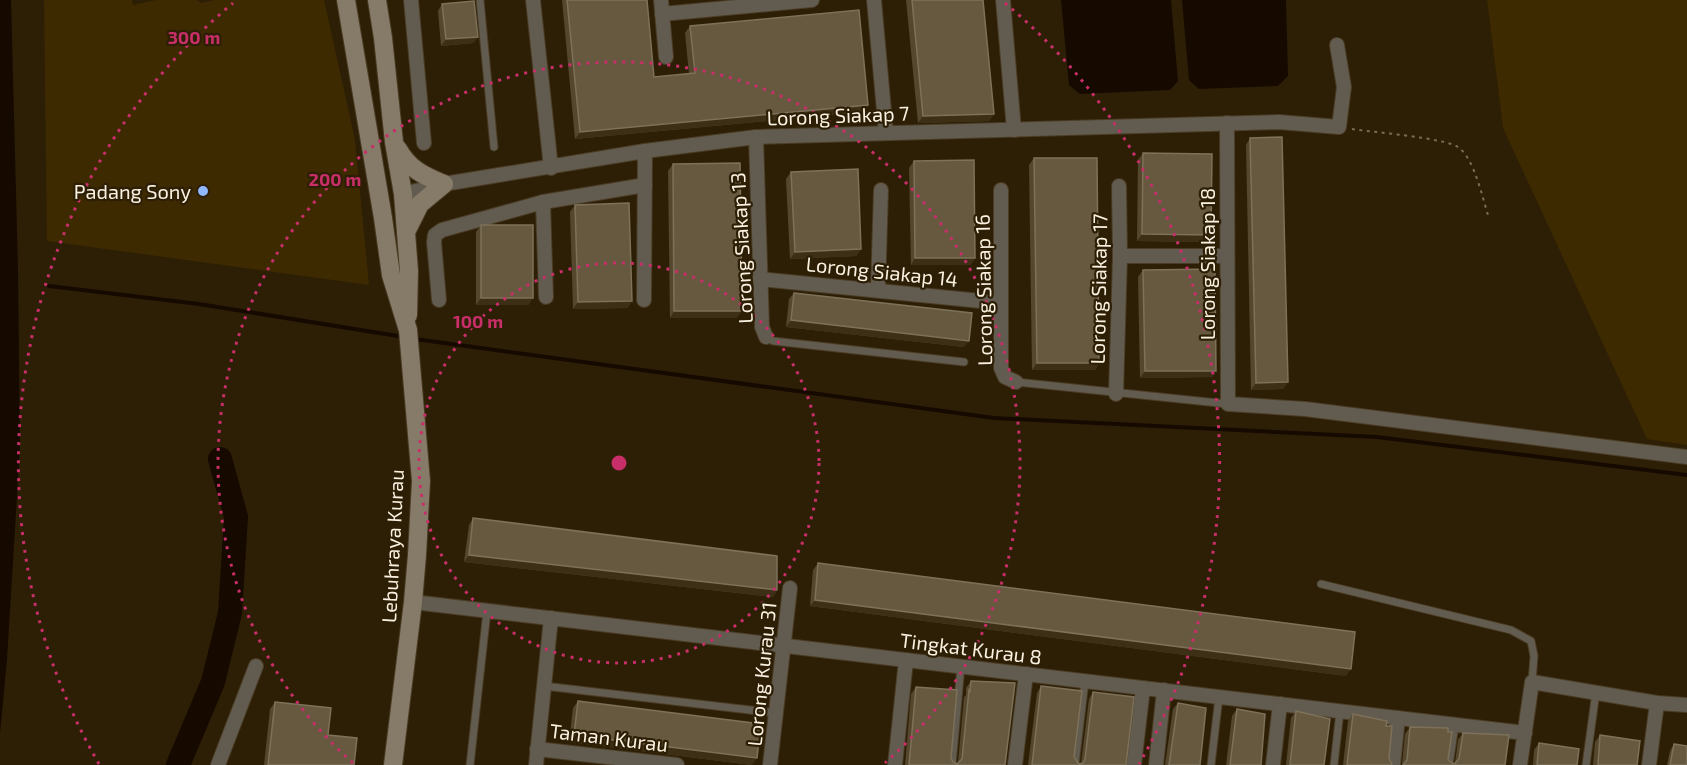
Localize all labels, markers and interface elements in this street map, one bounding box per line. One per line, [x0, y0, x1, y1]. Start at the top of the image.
text: 300 m [168, 26, 220, 48]
street label: Lorong Siakap 7 [766, 101, 910, 129]
text: 200 m [309, 168, 361, 190]
street label: Lorong Siakap 13 [725, 172, 757, 324]
place label: Padang Sony [74, 179, 191, 203]
marker: Padang Sony [196, 184, 210, 198]
street label: Lorong Siakap 18 [1195, 188, 1219, 340]
street label: Lorong Siakap 16 [970, 214, 996, 366]
street label: Lorong Siakap 17 [1085, 214, 1111, 364]
street label: Lorong Siakap 14 [805, 251, 959, 291]
text: 100 m [453, 310, 503, 332]
centre of rings [609, 453, 629, 473]
street label: Lebuhraya Kurau [376, 469, 408, 623]
street label: Lorong Kurau 31 [741, 601, 781, 747]
street label: Tingkat Kurau 8 [899, 627, 1043, 669]
street label: Taman Kurau [549, 718, 669, 756]

